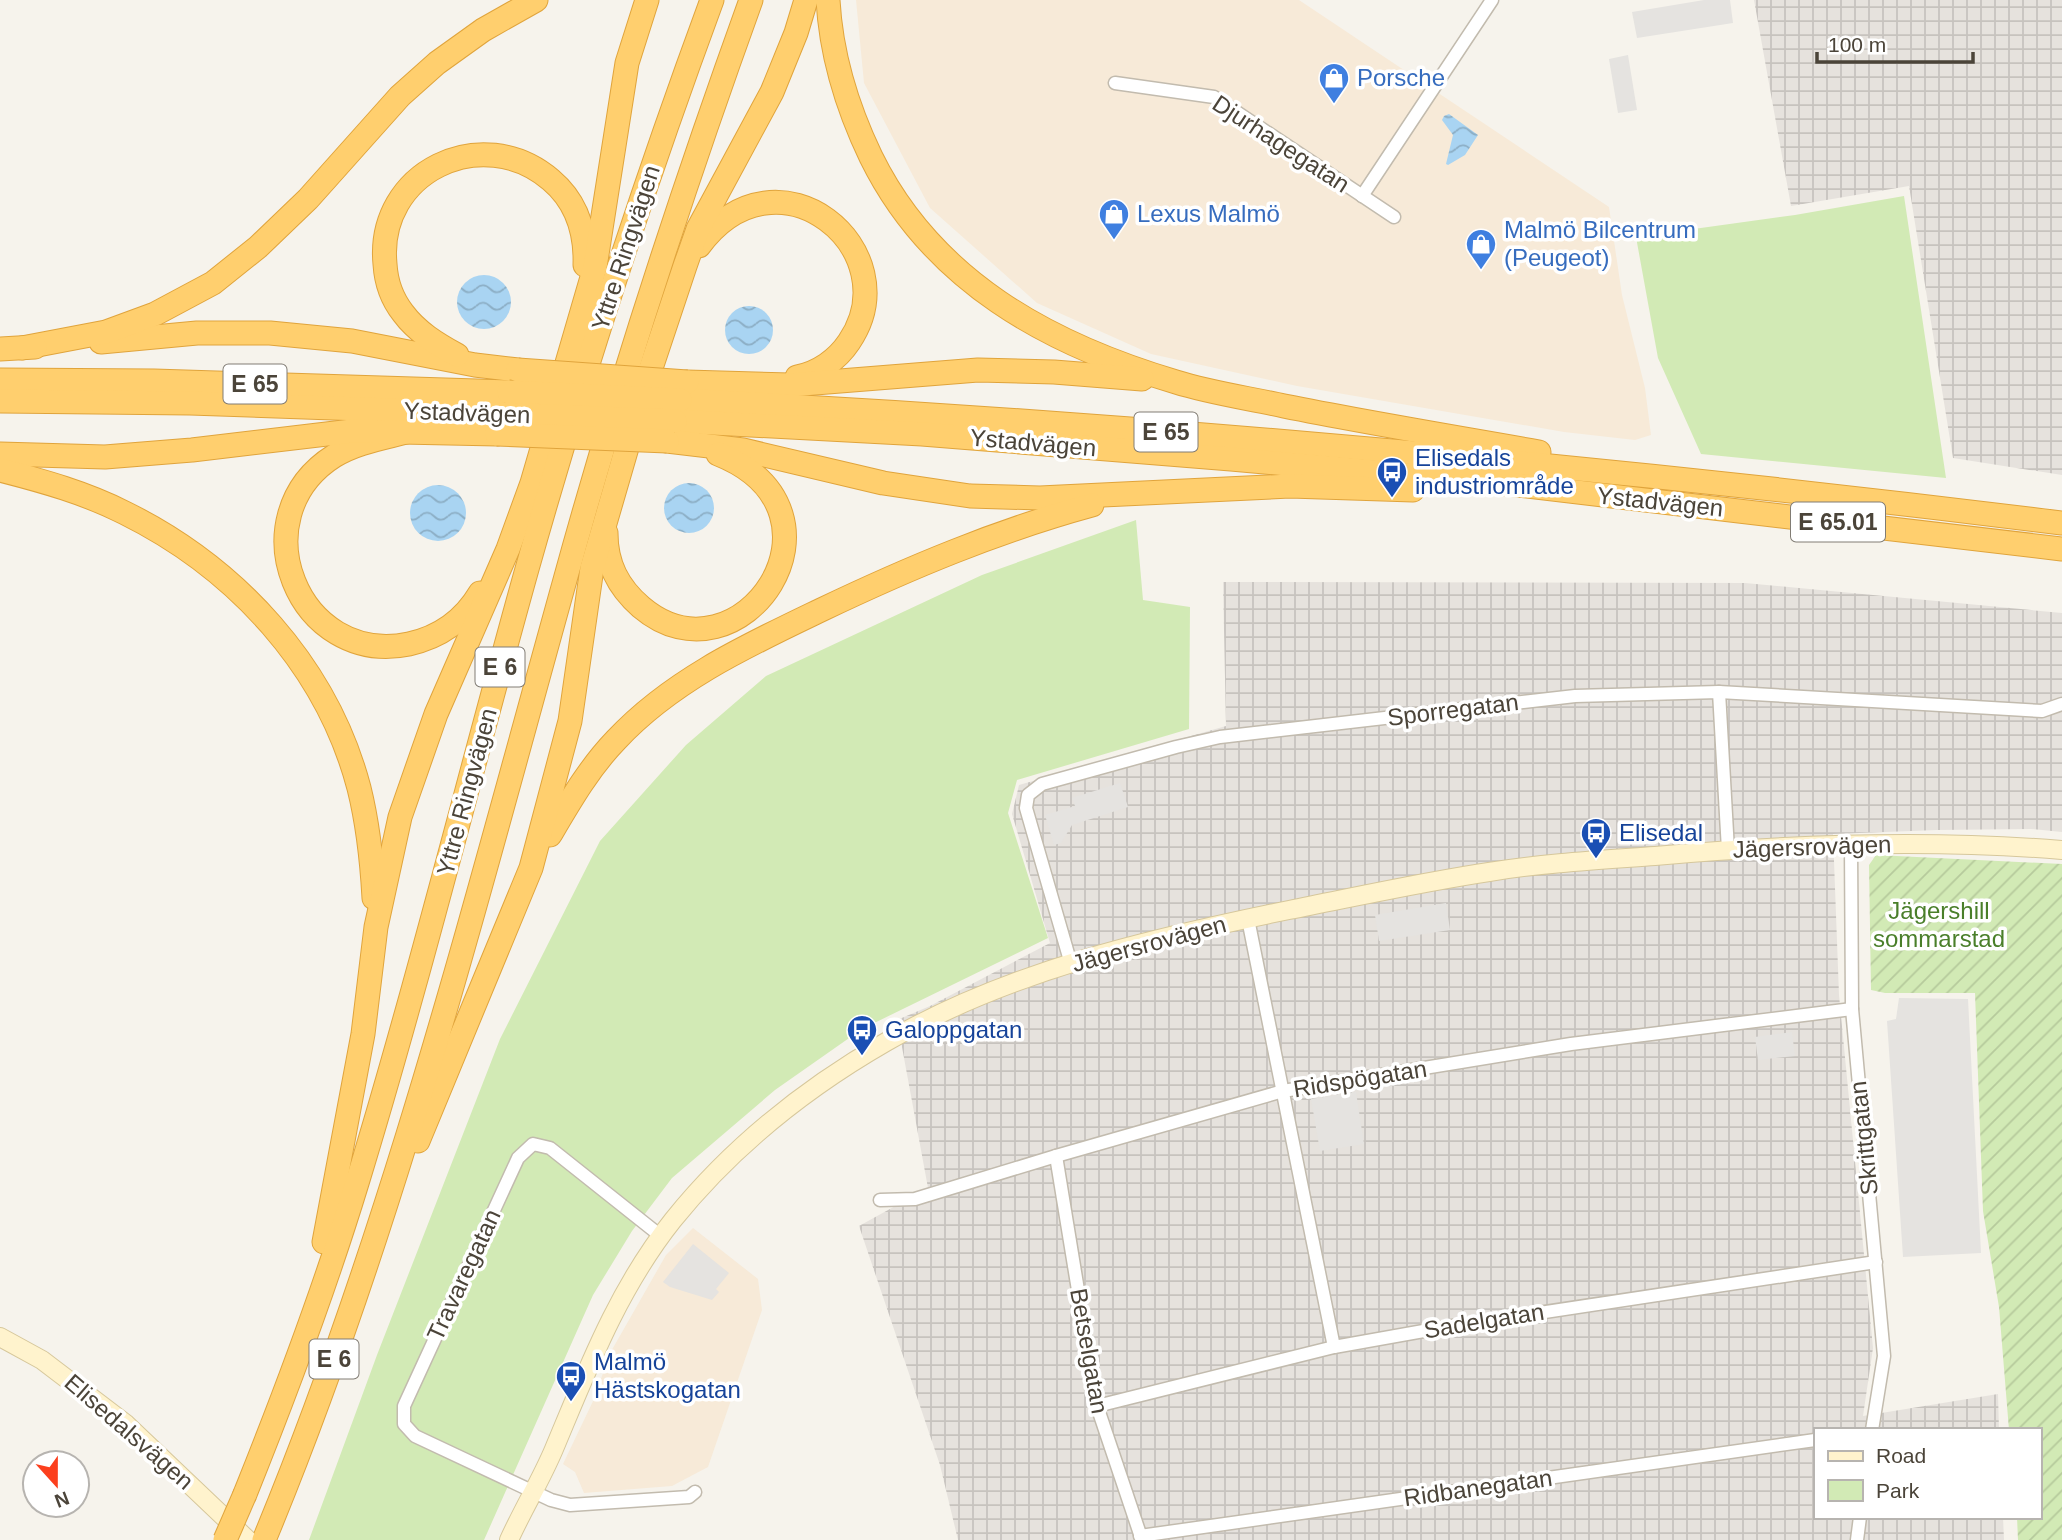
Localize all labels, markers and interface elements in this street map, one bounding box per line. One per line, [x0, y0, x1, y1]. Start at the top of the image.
scale bar [1817, 21, 1973, 65]
text: 100 m [1828, 33, 1886, 56]
shop icon: Porsche [1317, 61, 1351, 105]
place label: Porsche [1357, 64, 1445, 91]
street label: Djurhagegatan [1208, 89, 1355, 198]
street label: Yttre Ringvägen [586, 162, 665, 334]
shop icon: Lexus Malmö [1097, 197, 1131, 241]
place label: Lexus Malmö [1137, 200, 1280, 227]
place label: Malmö Bilcentrum (Peugeot) [1504, 216, 1696, 271]
shop icon: Malmö Bilcentrum (Peugeot) [1464, 227, 1498, 271]
road number: E 65 [224, 364, 286, 404]
street label: Ystadvägen [403, 397, 531, 428]
road number: E 65 [1134, 412, 1198, 452]
street label: Ystadvägen [969, 424, 1097, 461]
place label: Elisedals industriområde [1415, 444, 1574, 499]
bus stop icon: Elisedals industriområde [1375, 455, 1409, 499]
street label: Ystadvägen [1596, 481, 1724, 522]
road number: E 65.01 [1791, 502, 1885, 542]
road number: E 6 [476, 648, 524, 687]
street label: Sporregatan [1386, 688, 1520, 731]
street label: Yttre Ringvägen [431, 705, 502, 878]
bus stop icon: Elisedal [1579, 816, 1613, 860]
place label: Elisedal [1619, 819, 1703, 846]
street label: Jägersrovägen [1732, 830, 1892, 863]
park label: Jägershill sommarstad [1873, 897, 2005, 952]
street label: Jägersrovägen [1069, 910, 1229, 977]
bus stop icon: Galoppgatan [845, 1013, 879, 1057]
place label: Galoppgatan [885, 1016, 1022, 1043]
street label: Ridspögatan [1291, 1055, 1429, 1102]
street label: Skrittgatan [1844, 1080, 1883, 1197]
street label: Travaregatan [421, 1205, 506, 1345]
street label: Betselgatan [1065, 1286, 1114, 1416]
street label: Sadelgatan [1422, 1298, 1546, 1343]
road number: E 6 [310, 1340, 358, 1378]
place label: Malmö Hästskogatan [594, 1348, 741, 1403]
bus stop icon: Malmö Hästskogatan [554, 1359, 588, 1403]
street label: Elisedalsvägen [60, 1368, 199, 1495]
legend [1814, 1428, 2041, 1519]
text: Road [1876, 1444, 1926, 1467]
north arrow [21, 1449, 91, 1519]
street label: Ridbanegatan [1402, 1464, 1554, 1511]
text: Park [1876, 1479, 1920, 1502]
text: N [52, 1487, 72, 1512]

